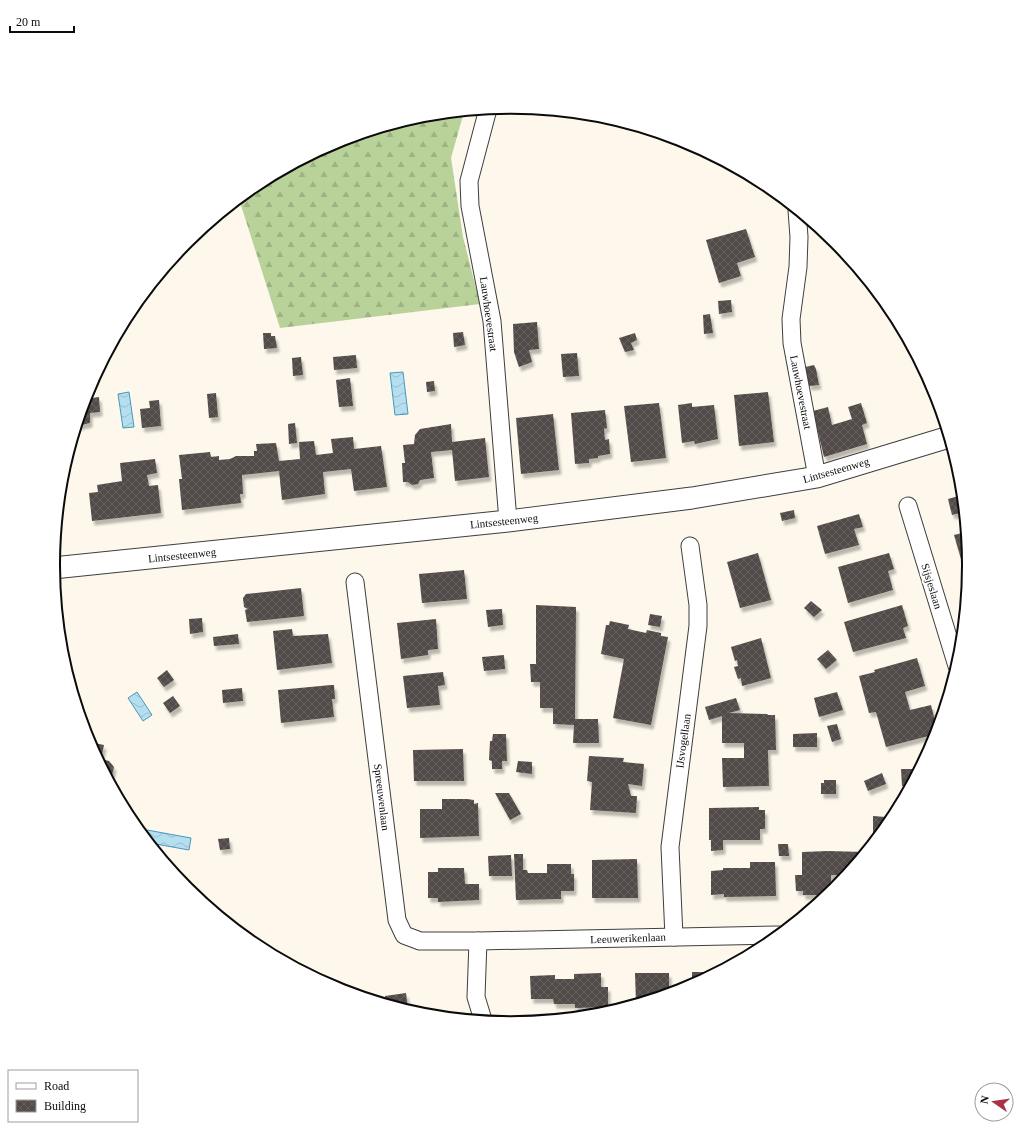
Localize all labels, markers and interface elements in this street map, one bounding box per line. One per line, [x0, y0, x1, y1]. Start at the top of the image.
scale bar [10, 8, 74, 34]
text: 20 m [16, 15, 41, 29]
street label: Lauwhoevestraat [478, 276, 500, 352]
street label: Lauwhoevestraat [788, 354, 814, 430]
street label: Lintsesteenweg [801, 455, 871, 485]
street label: Lintsesteenweg [469, 511, 539, 531]
street label: Lintsesteenweg [147, 545, 217, 565]
street label: Sijsjeslaan [919, 562, 945, 611]
street label: IJsvogellaan [673, 712, 693, 769]
street label: Spreeuwenlaan [372, 763, 392, 832]
street label: Leeuwerikenlaan [590, 931, 667, 945]
legend [8, 1070, 138, 1122]
text: Road [44, 1079, 69, 1093]
north arrow [974, 1082, 1014, 1122]
text: N [978, 1094, 991, 1105]
text: Building [44, 1099, 86, 1113]

